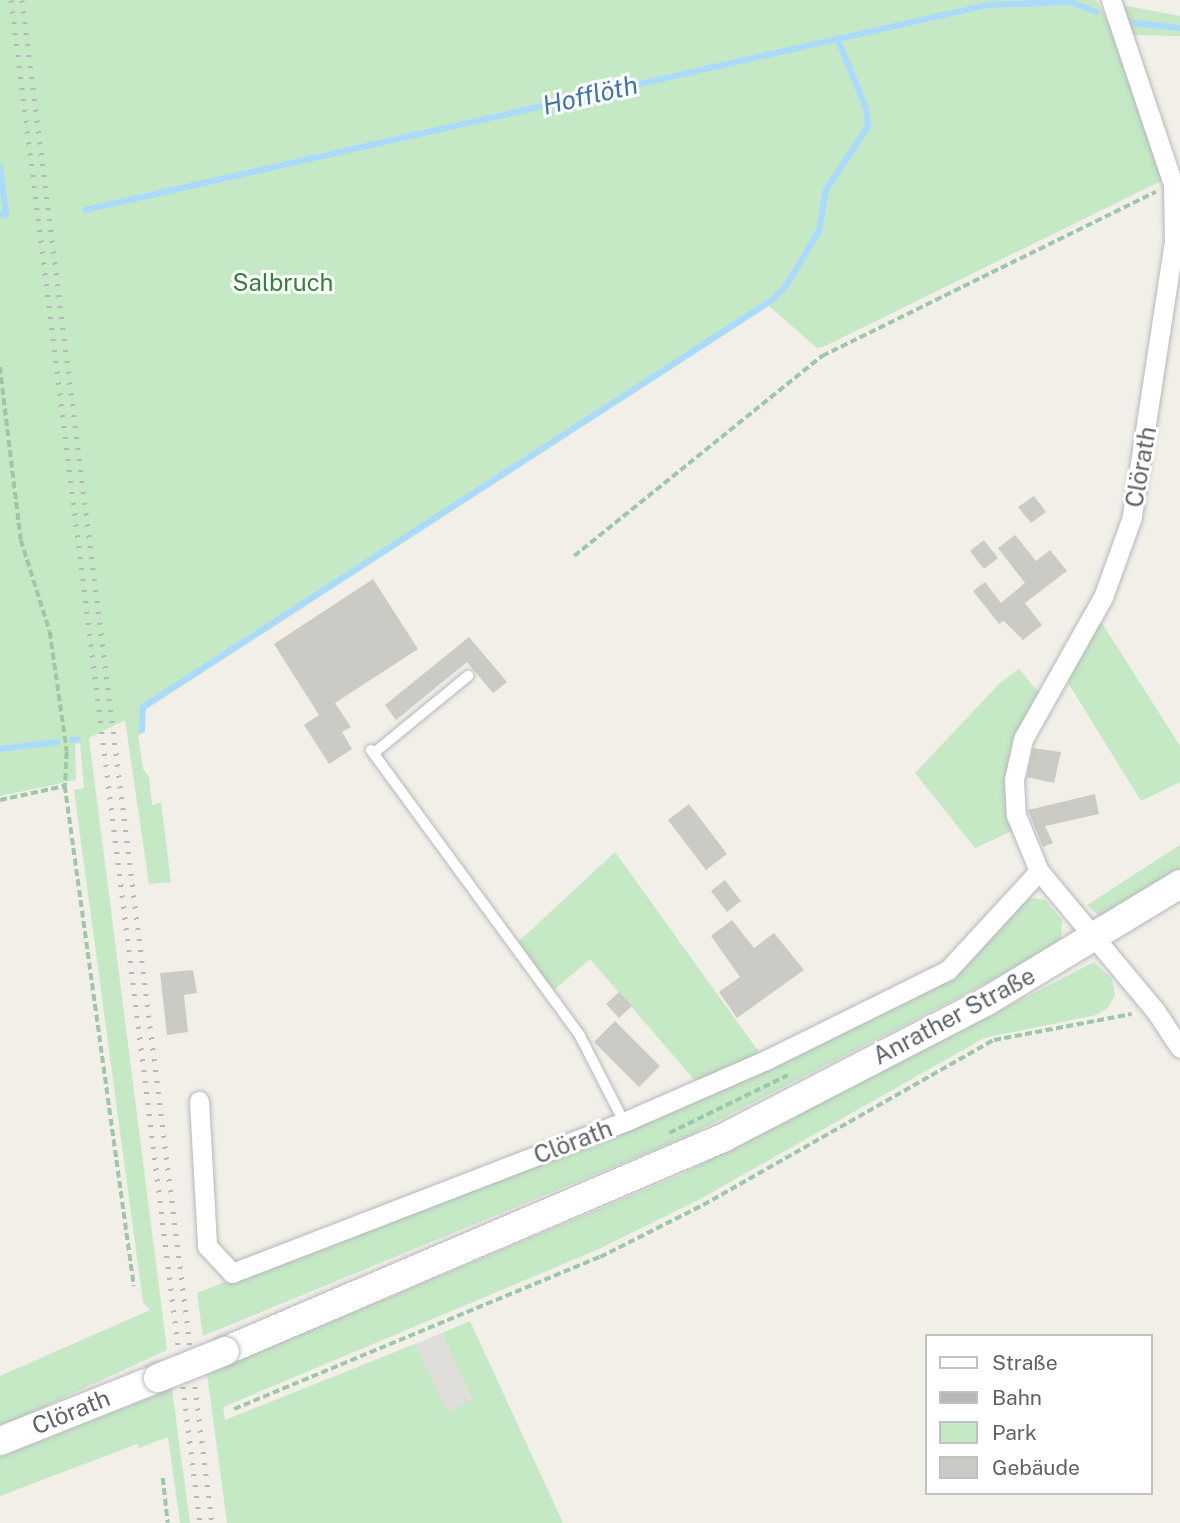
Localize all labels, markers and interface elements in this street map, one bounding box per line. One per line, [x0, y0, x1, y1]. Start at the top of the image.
water label: Hofflöth [539, 69, 641, 121]
park label: Salbruch [233, 269, 333, 297]
street label: Clörath [1120, 424, 1162, 510]
street label: Anrather Straße [868, 961, 1040, 1071]
street label: Clörath [530, 1114, 616, 1170]
legend [925, 1334, 1152, 1495]
text: Straße [992, 1350, 1058, 1375]
street label: Clörath [28, 1383, 114, 1441]
text: Bahn [992, 1385, 1042, 1410]
text: Park [992, 1420, 1037, 1445]
text: Gebäude [992, 1455, 1080, 1480]

